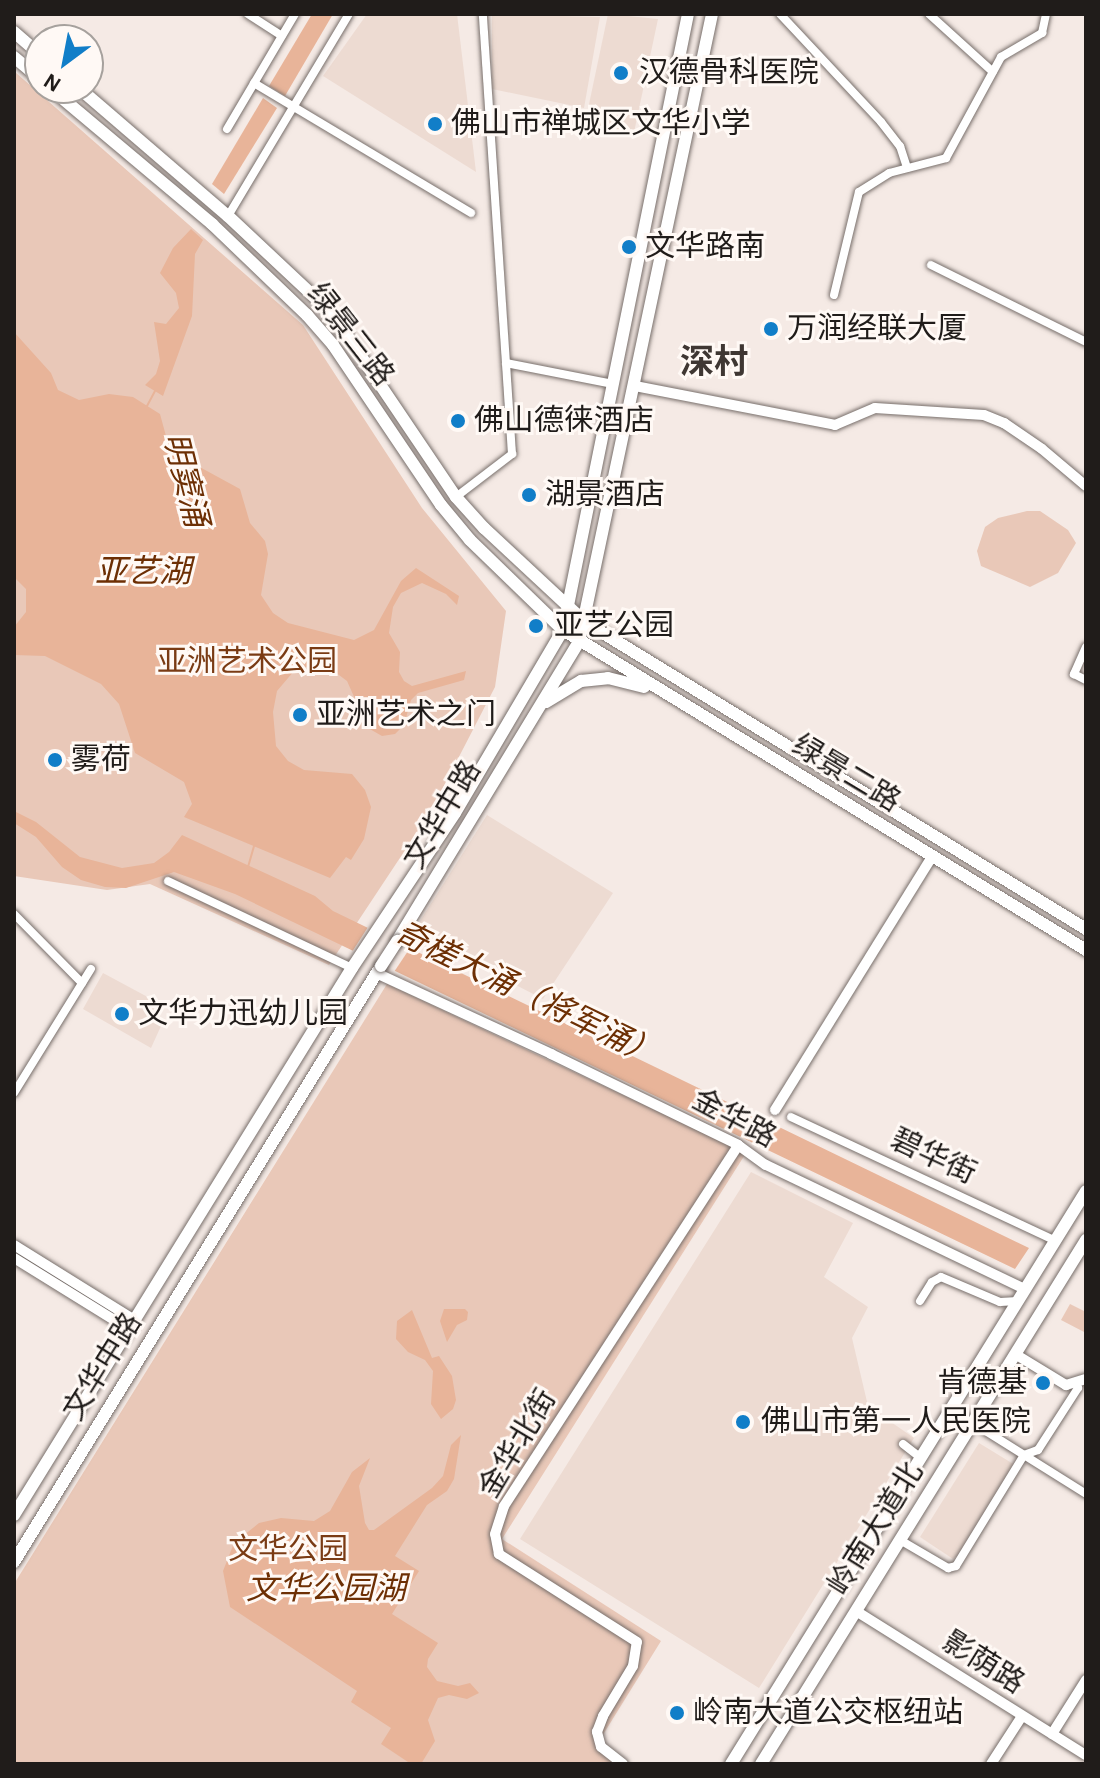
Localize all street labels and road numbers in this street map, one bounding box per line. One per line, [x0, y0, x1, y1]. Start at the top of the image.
street label: 绿景三路 [299, 277, 401, 393]
street label: 绿景二路 [785, 728, 907, 820]
street label: 文华中路 [397, 754, 489, 876]
street label: 金华路 [686, 1082, 782, 1156]
street label: 碧华街 [885, 1122, 981, 1192]
street label: 文华中路 [56, 1307, 150, 1427]
street label: 金华北街 [472, 1383, 564, 1505]
street label: 岭南大道北 [821, 1456, 931, 1602]
street label: 影荫路 [935, 1624, 1031, 1702]

